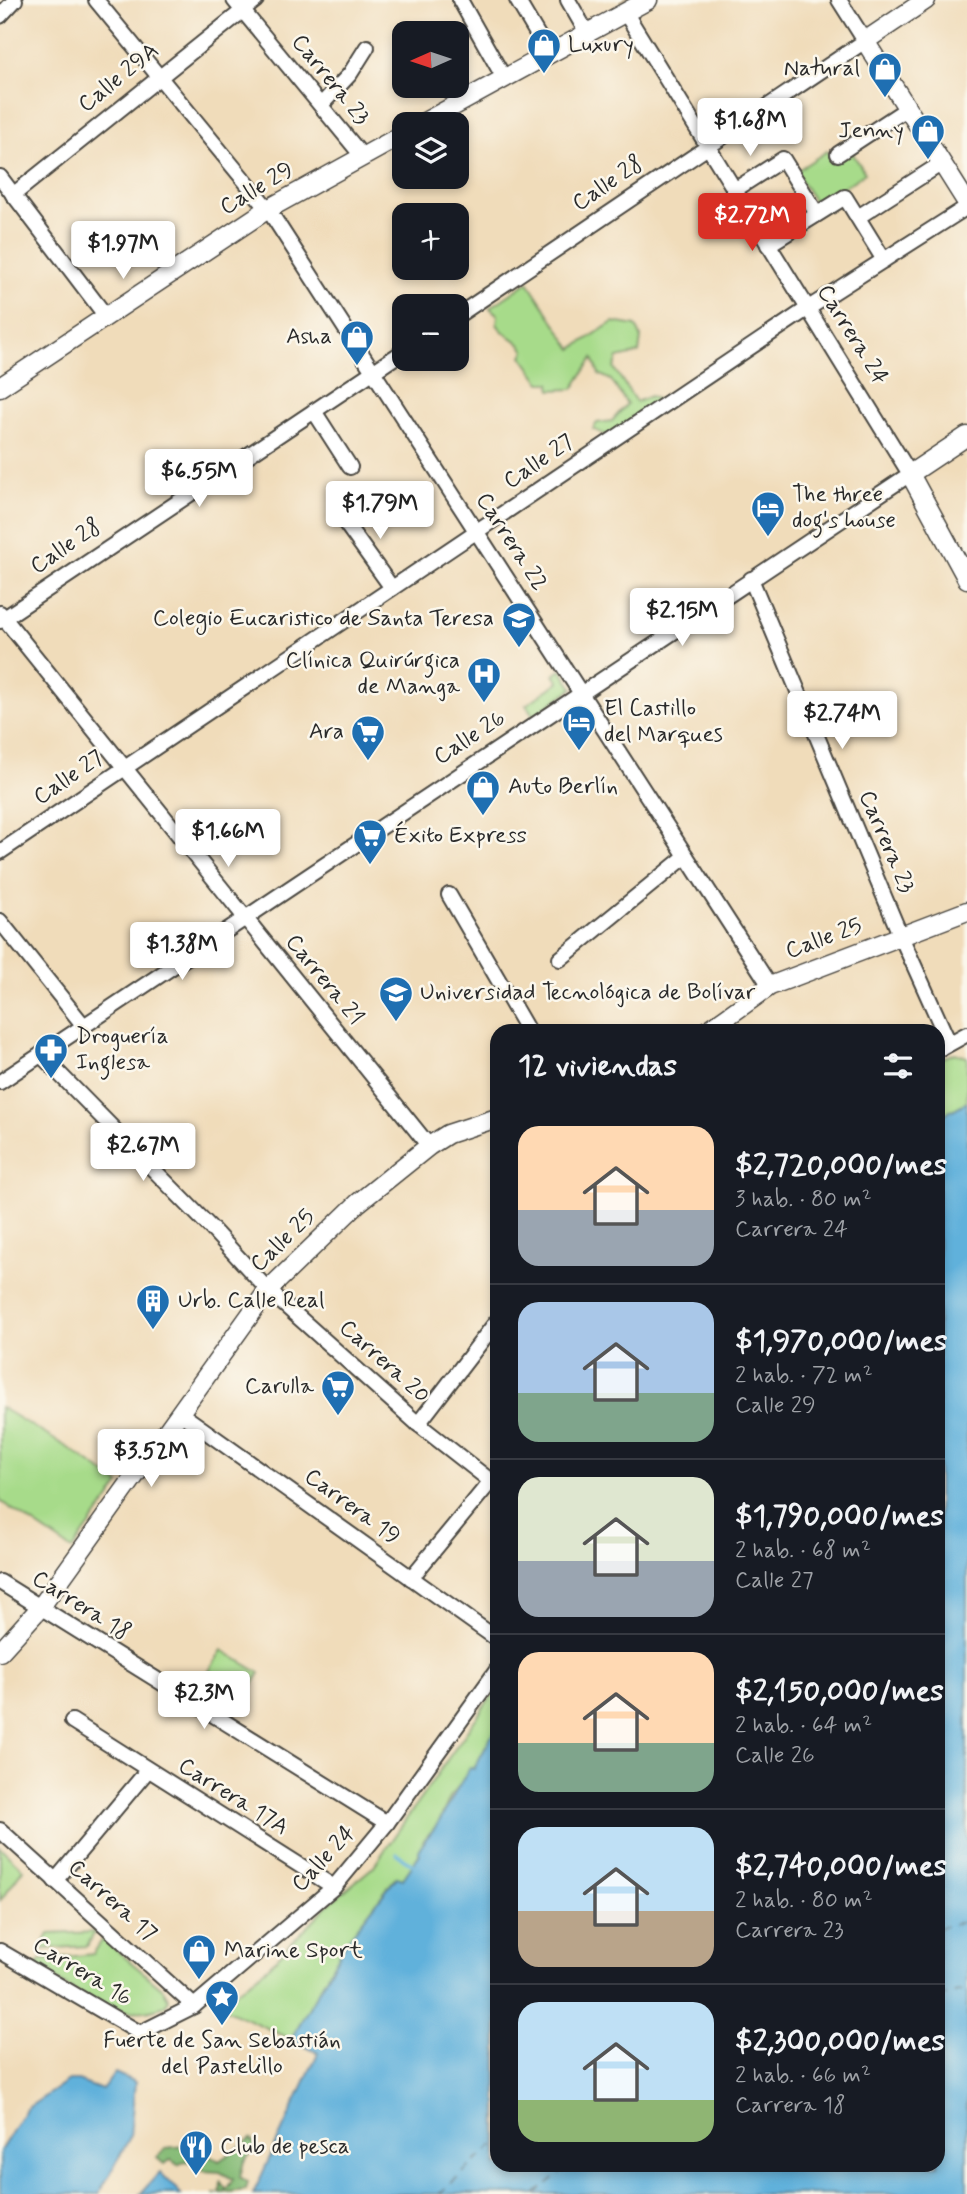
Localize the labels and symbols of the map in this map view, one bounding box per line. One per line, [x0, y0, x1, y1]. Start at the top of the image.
north arrow [392, 21, 469, 98]
shop icon: Luxury [525, 26, 563, 75]
street label: Carrera 23 [284, 28, 376, 132]
place label: Luxury [568, 30, 634, 60]
street label: Calle 29A [72, 36, 166, 120]
shop icon: Natural [866, 50, 904, 99]
place label: Natural [784, 54, 860, 84]
pin: $1.68M [693, 99, 807, 158]
shop icon: Jenny [909, 112, 947, 161]
place label: Jenny [838, 116, 904, 146]
street label: Calle 28 [567, 149, 649, 219]
street label: Calle 29 [215, 155, 299, 223]
pin: $2.72M [695, 194, 809, 253]
pin: $1.97M [66, 222, 180, 281]
street label: Carrera 24 [809, 279, 895, 391]
shop icon: Asha [338, 318, 376, 367]
place label: Asha [286, 322, 332, 352]
street label: Calle 27 [498, 428, 580, 496]
pin: $6.55M [142, 449, 256, 509]
place label: The three dog's house [792, 480, 896, 538]
pin: $1.79M [323, 482, 437, 541]
street label: Carrera 22 [468, 487, 554, 597]
hotel icon: The three dog's house [749, 489, 787, 538]
street label: Calle 28 [25, 512, 107, 582]
pin: $2.15M [625, 588, 739, 648]
school or university icon: Colegio Eucaristico de Santa Teresa [500, 600, 538, 649]
place label: Colegio Eucaristico de Santa Teresa [153, 604, 494, 636]
place label: Clínica Quirúrgica de Manga [286, 646, 460, 702]
hospital icon: Clínica Quirúrgica de Manga [465, 655, 503, 704]
pin: $2.74M [785, 692, 899, 751]
place label: El Castillo del Marques [604, 694, 723, 750]
hotel icon: El Castillo del Marques [560, 703, 598, 752]
street label: Calle 26 [428, 704, 512, 772]
supermarket icon: Ara [349, 713, 387, 762]
place label: Ara [309, 717, 344, 747]
street label: Calle 27 [28, 744, 110, 812]
shop icon: Auto Berlín [464, 768, 502, 817]
place label: Auto Berlín [508, 772, 618, 802]
street label: Carrera 23 [851, 786, 921, 898]
pin: $1.66M [171, 810, 285, 869]
supermarket icon: Éxito Express [351, 817, 389, 866]
place label: Éxito Express [394, 820, 527, 851]
street label: Calle 25 [782, 911, 866, 967]
pin: $1.38M [125, 922, 239, 982]
street label: Carrera 21 [278, 928, 370, 1032]
school or university icon: Universidad Tecnológica de Bolívar [377, 974, 415, 1023]
place label: Universidad Tecnológica de Bolívar [420, 978, 756, 1008]
place label: Droguería Inglesa [76, 1022, 168, 1080]
pharmacy icon: Droguería Inglesa [32, 1031, 70, 1080]
pin: $2.67M [86, 1124, 200, 1183]
street label: Calle 25 [244, 1203, 322, 1279]
building icon: Urb. Calle Real [134, 1282, 172, 1331]
place label: Urb. Calle Real [178, 1286, 325, 1316]
street label: Carrera 20 [332, 1313, 436, 1411]
supermarket icon: Carulla [319, 1368, 357, 1417]
place label: Carulla [245, 1372, 314, 1402]
pin: $3.52M [94, 1430, 208, 1489]
street label: Carrera 19 [298, 1462, 406, 1552]
street label: Carrera 18 [26, 1564, 136, 1648]
pin: $2.3M [155, 1672, 253, 1731]
street label: Carrera 17A [172, 1751, 294, 1843]
street label: Calle 24 [285, 1819, 363, 1899]
street label: Carrera 17 [61, 1853, 163, 1949]
street label: Carrera 16 [27, 1931, 137, 2013]
shop icon: Marine Sport [180, 1932, 218, 1981]
place label: Marine Sport [224, 1936, 363, 1966]
place icon: Fuerte de San Sebastián del Pastelillo [203, 1978, 241, 2027]
place label: Fuerte de San Sebastián del Pastelillo [103, 2026, 341, 2082]
restaurant icon: Club de pesca [177, 2128, 215, 2177]
place label: Club de pesca [220, 2132, 350, 2162]

